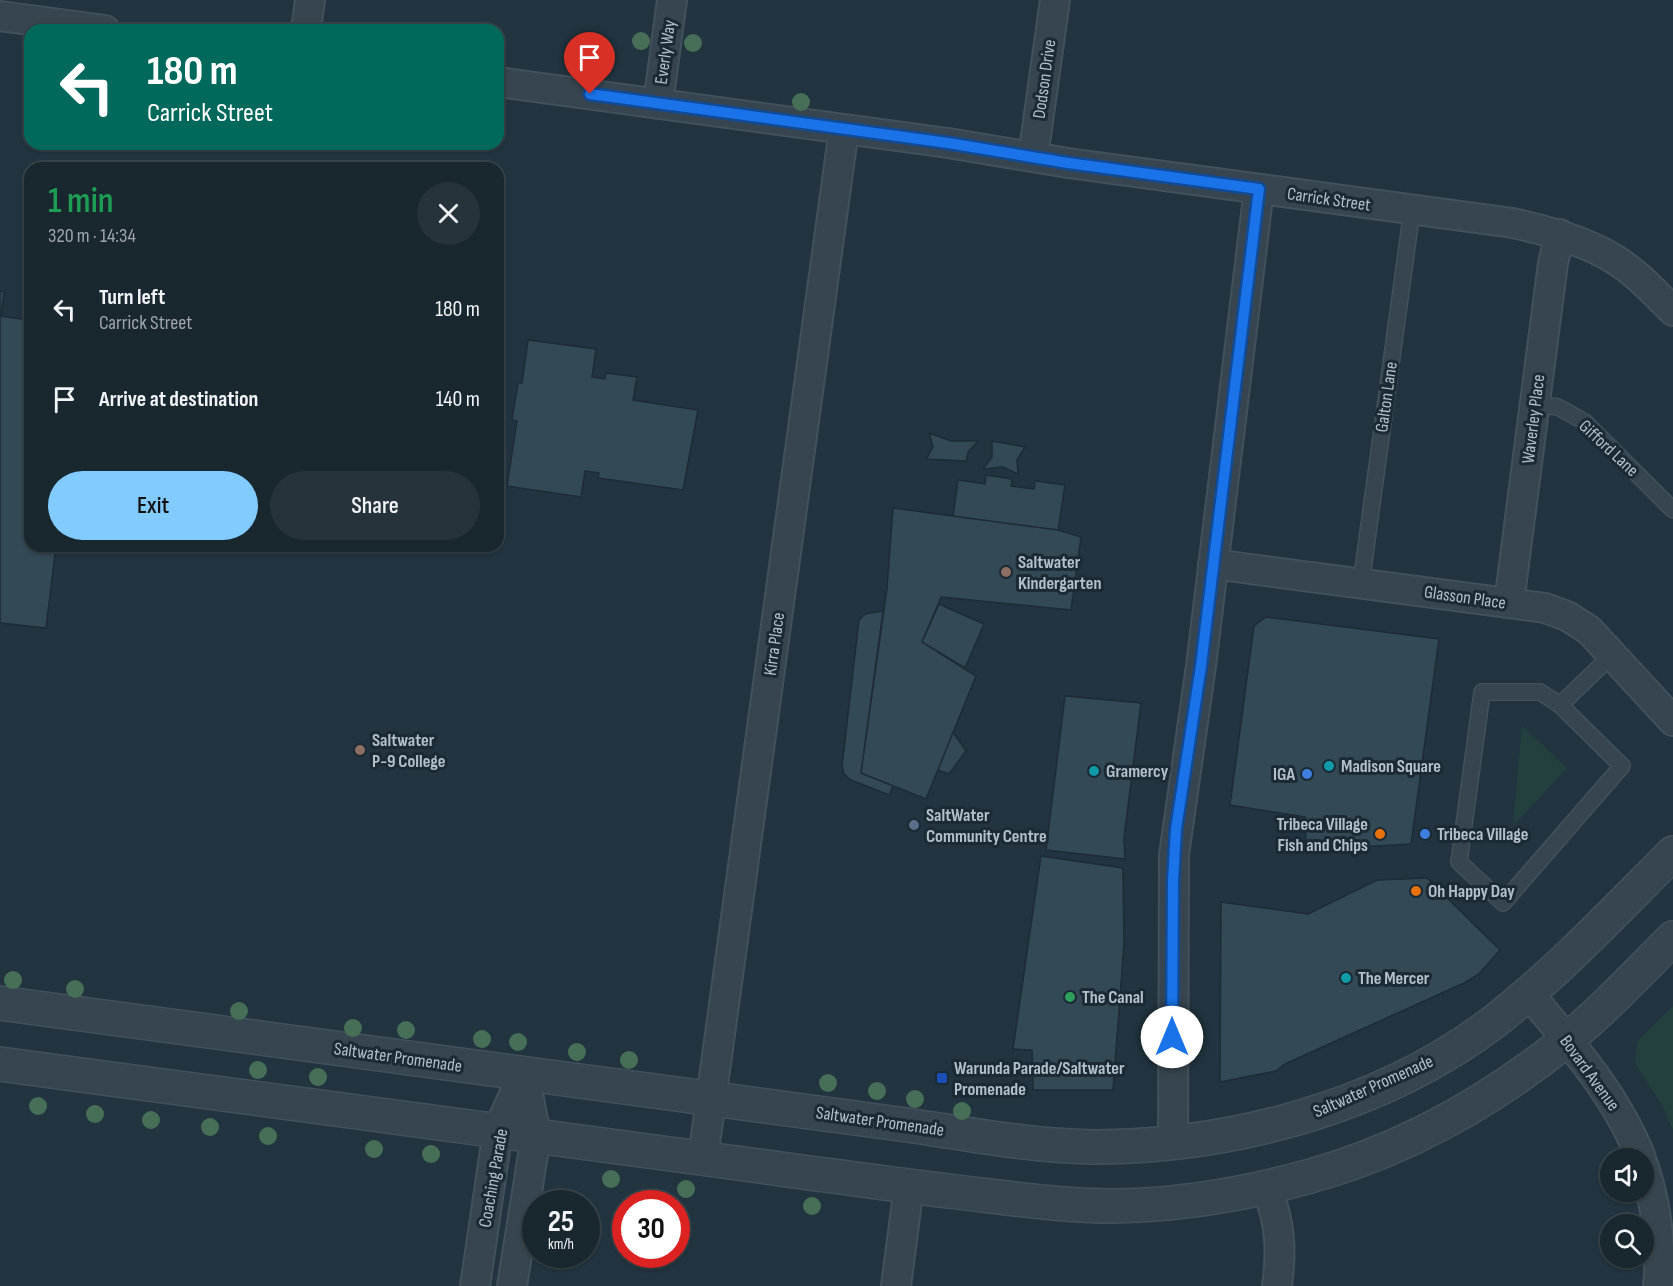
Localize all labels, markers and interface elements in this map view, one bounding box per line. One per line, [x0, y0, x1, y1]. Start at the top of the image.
street label: Everly Way [651, 18, 680, 86]
pin [564, 32, 615, 94]
street label: Dodson Drive [1029, 38, 1060, 120]
icon: arrive [573, 41, 606, 74]
text: 180 m [147, 46, 238, 97]
icon: left [48, 48, 126, 126]
text: Carrick Street [147, 97, 273, 129]
text: 1 min [48, 180, 113, 223]
button: close [417, 182, 480, 245]
street label: Carrick Street [1286, 183, 1372, 216]
text: 320 m · 14:34 [48, 224, 136, 248]
text: Turn left [99, 284, 165, 311]
icon: left [48, 293, 81, 326]
text: 180 m [435, 296, 480, 323]
text: Carrick Street [99, 311, 192, 335]
street label: Galton Lane [1371, 360, 1402, 434]
street label: Waverley Place [1518, 373, 1549, 465]
icon: arrive [48, 383, 81, 416]
text: Arrive at destination [99, 386, 258, 413]
text: 140 m [436, 386, 480, 413]
street label: Gifford Lane [1575, 416, 1643, 481]
button: Exit [48, 471, 258, 540]
button: Share [270, 471, 480, 540]
place label: Saltwater Kindergarten [1018, 552, 1101, 594]
marker: Saltwater Kindergarten [999, 565, 1013, 579]
street label: Glasson Place [1423, 581, 1507, 614]
street label: Kirra Place [760, 611, 789, 677]
place label: Saltwater P-9 College [372, 730, 445, 772]
marker: Saltwater P-9 College [353, 743, 367, 757]
place label: Madison Square [1341, 756, 1441, 777]
marker: Madison Square [1322, 759, 1336, 773]
place label: Gramercy [1106, 761, 1169, 782]
marker: Gramercy [1087, 764, 1101, 778]
place label: IGA [1273, 764, 1295, 785]
marker: IGA [1300, 767, 1314, 781]
place label: SaltWater Community Centre [926, 805, 1047, 847]
place label: Tribeca Village Fish and Chips [1277, 814, 1368, 856]
marker: SaltWater Community Centre [907, 818, 921, 832]
place label: Tribeca Village [1437, 824, 1528, 845]
marker: Tribeca Village Fish and Chips [1373, 827, 1387, 841]
marker: Tribeca Village [1418, 827, 1432, 841]
place label: Oh Happy Day [1428, 881, 1515, 902]
marker: Oh Happy Day [1409, 884, 1423, 898]
place label: The Mercer [1358, 968, 1430, 989]
marker: The Mercer [1339, 971, 1353, 985]
place label: The Canal [1082, 987, 1144, 1008]
marker: The Canal [1063, 990, 1077, 1004]
position arrow [1140, 1005, 1204, 1069]
street label: Bovard Avenue [1555, 1031, 1624, 1115]
street label: Saltwater Promenade [333, 1038, 463, 1077]
street label: Saltwater Promenade [1310, 1051, 1436, 1122]
place label: Warunda Parade/Saltwater Promenade [954, 1058, 1125, 1100]
marker: Warunda Parade/Saltwater Promenade [935, 1071, 949, 1085]
street label: Saltwater Promenade [815, 1102, 945, 1141]
street label: Coaching Parade [474, 1127, 512, 1229]
map controls [1600, 1148, 1654, 1268]
button: sound [1600, 1148, 1654, 1202]
speed limit sign: 30 [612, 1190, 690, 1268]
text: 25 [548, 1204, 574, 1240]
button: search [1600, 1214, 1654, 1268]
text: km/h [548, 1235, 574, 1254]

